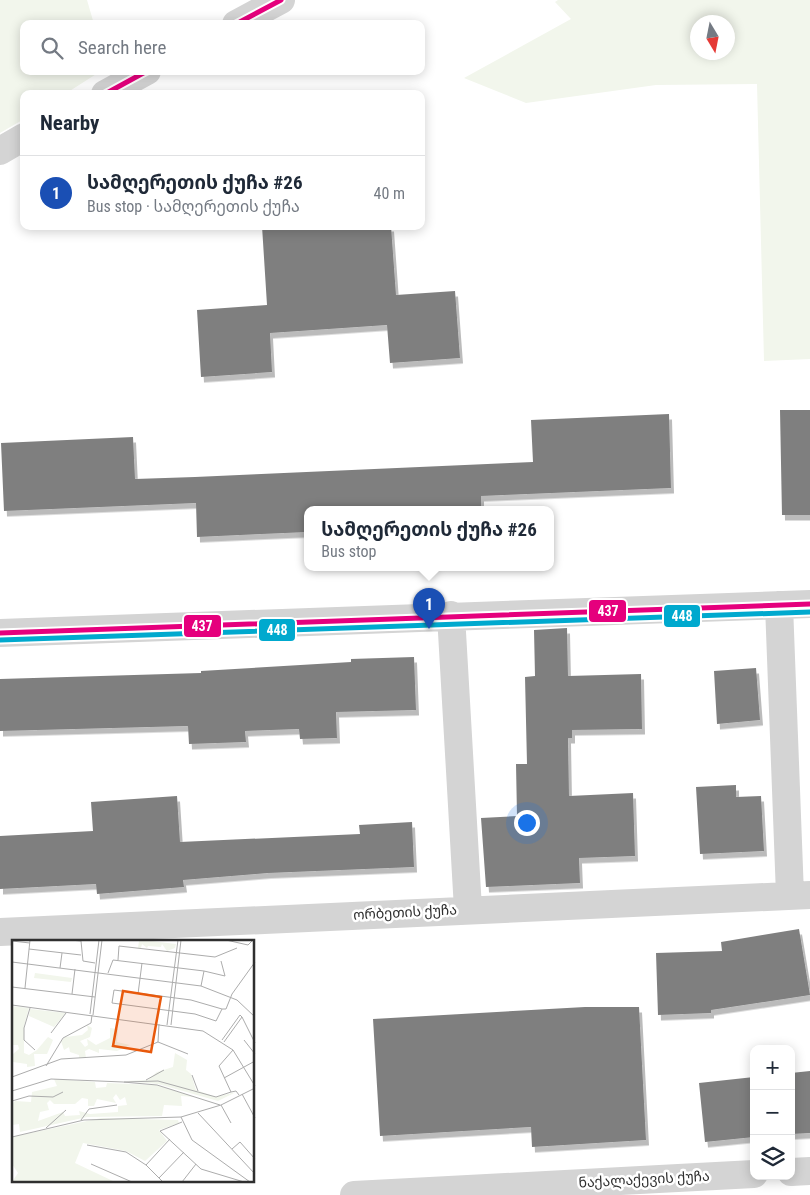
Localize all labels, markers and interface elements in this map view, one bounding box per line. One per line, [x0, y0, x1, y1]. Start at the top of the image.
north arrow [690, 15, 735, 60]
search box [20, 20, 425, 75]
icon: search [38, 34, 66, 62]
text: Search here [78, 36, 166, 59]
text: Nearby [40, 111, 99, 135]
text: სამღერეთის ქუჩა #26 [87, 171, 303, 194]
text: 1 [52, 184, 60, 203]
text: 40 m [373, 184, 405, 203]
text: Bus stop · სამღერეთის ქუჩა [87, 197, 300, 216]
popup [304, 506, 554, 571]
text: სამღერეთის ქუჩა #26 [321, 518, 537, 541]
text: Bus stop [321, 542, 376, 561]
pin: 1 [413, 588, 445, 629]
line badge: 437 [588, 599, 627, 623]
text: 437 [597, 603, 619, 619]
line badge: 448 [663, 604, 701, 628]
text: 448 [671, 608, 693, 624]
line badge: 437 [183, 614, 222, 638]
text: 437 [191, 618, 213, 634]
line badge: 448 [258, 618, 296, 642]
text: 448 [266, 622, 288, 638]
your location [514, 810, 540, 836]
street label: ორბეთის ქუჩა [353, 901, 457, 924]
inset map [12, 940, 255, 1182]
map controls [750, 1045, 795, 1180]
button: + [750, 1045, 795, 1090]
button: − [750, 1090, 795, 1135]
button: layers [750, 1135, 795, 1180]
street label: ნაქალაქევის ქუჩა [578, 1168, 710, 1191]

